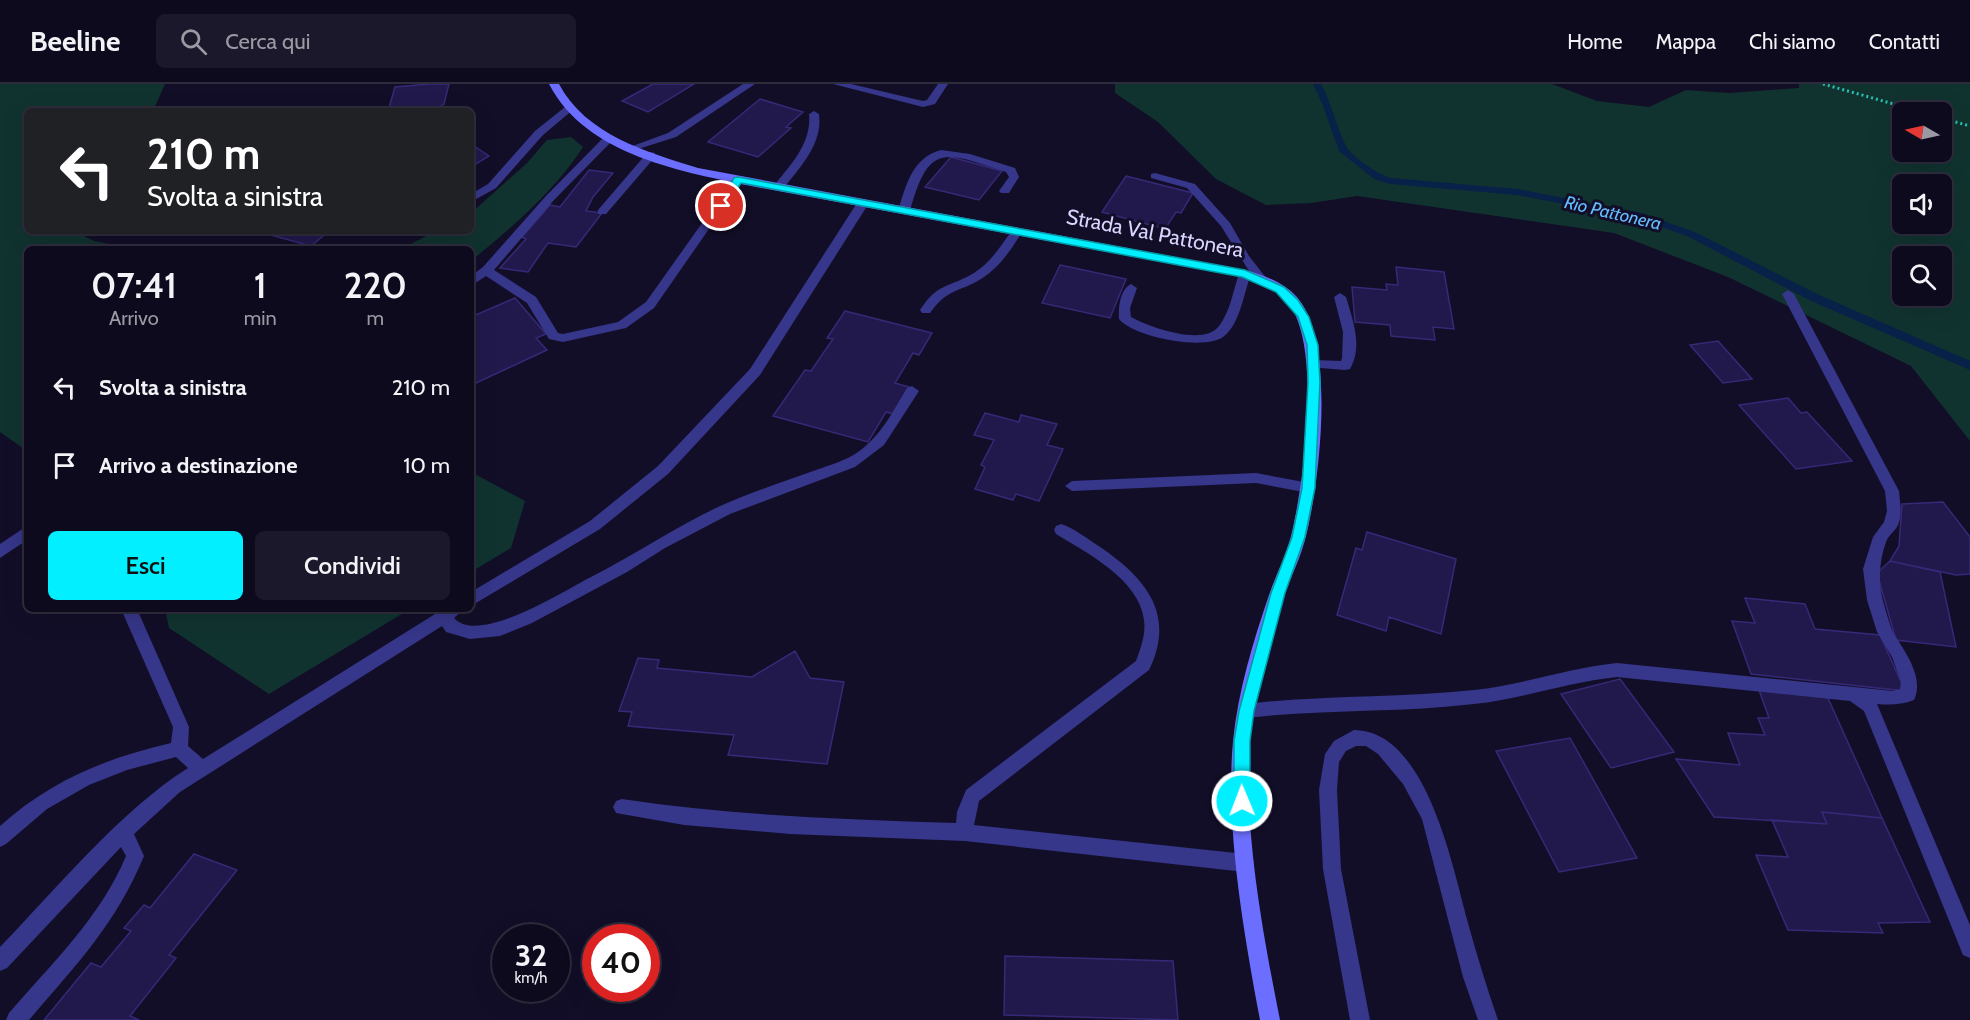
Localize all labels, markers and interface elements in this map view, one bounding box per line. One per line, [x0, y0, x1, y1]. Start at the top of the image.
search box [156, 14, 576, 68]
text: Beeline [30, 24, 120, 58]
icon: search [177, 25, 210, 58]
text: Cerca qui [225, 28, 310, 55]
text: Home [1567, 29, 1622, 54]
text: Mappa [1655, 29, 1716, 54]
text: Chi siamo [1749, 29, 1836, 54]
text: Contatti [1869, 29, 1940, 54]
north arrow [1892, 102, 1952, 162]
map controls [1892, 102, 1952, 306]
text: 210 m [147, 128, 260, 180]
icon: left [48, 132, 126, 210]
button: sound [1892, 174, 1952, 234]
text: Svolta a sinistra [147, 180, 323, 213]
pin [695, 180, 746, 231]
icon: arrive [704, 189, 737, 222]
water label: Rio Pattonera [1562, 191, 1664, 235]
street label: Strada Val Pattonera [1064, 204, 1246, 262]
button: search [1892, 246, 1952, 306]
text: 07:41 [91, 263, 177, 307]
text: 1 [254, 263, 267, 307]
text: 220 [344, 263, 407, 307]
text: Arrivo [109, 306, 159, 330]
text: min [244, 306, 277, 330]
text: m [367, 306, 384, 330]
icon: left [48, 371, 81, 404]
text: Svolta a sinistra [99, 374, 247, 401]
text: 210 m [392, 374, 450, 401]
icon: arrive [48, 449, 81, 482]
text: Arrivo a destinazione [99, 452, 297, 479]
text: 10 m [403, 452, 450, 479]
button: Esci [48, 531, 243, 600]
button: Condividi [255, 531, 450, 600]
position arrow [1210, 769, 1274, 833]
speed limit sign: 40 [582, 924, 660, 1002]
text: 32 [515, 937, 547, 974]
text: km/h [515, 969, 547, 987]

